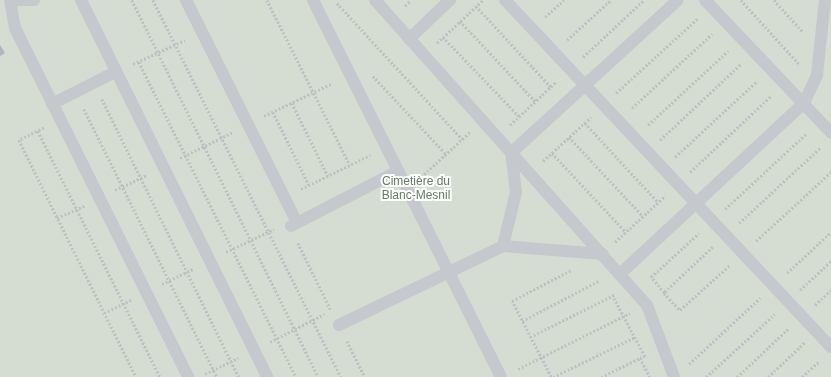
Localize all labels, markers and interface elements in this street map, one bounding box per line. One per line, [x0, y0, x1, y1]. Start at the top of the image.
park label: Cimetière du Blanc-Mesnil [382, 175, 450, 203]

